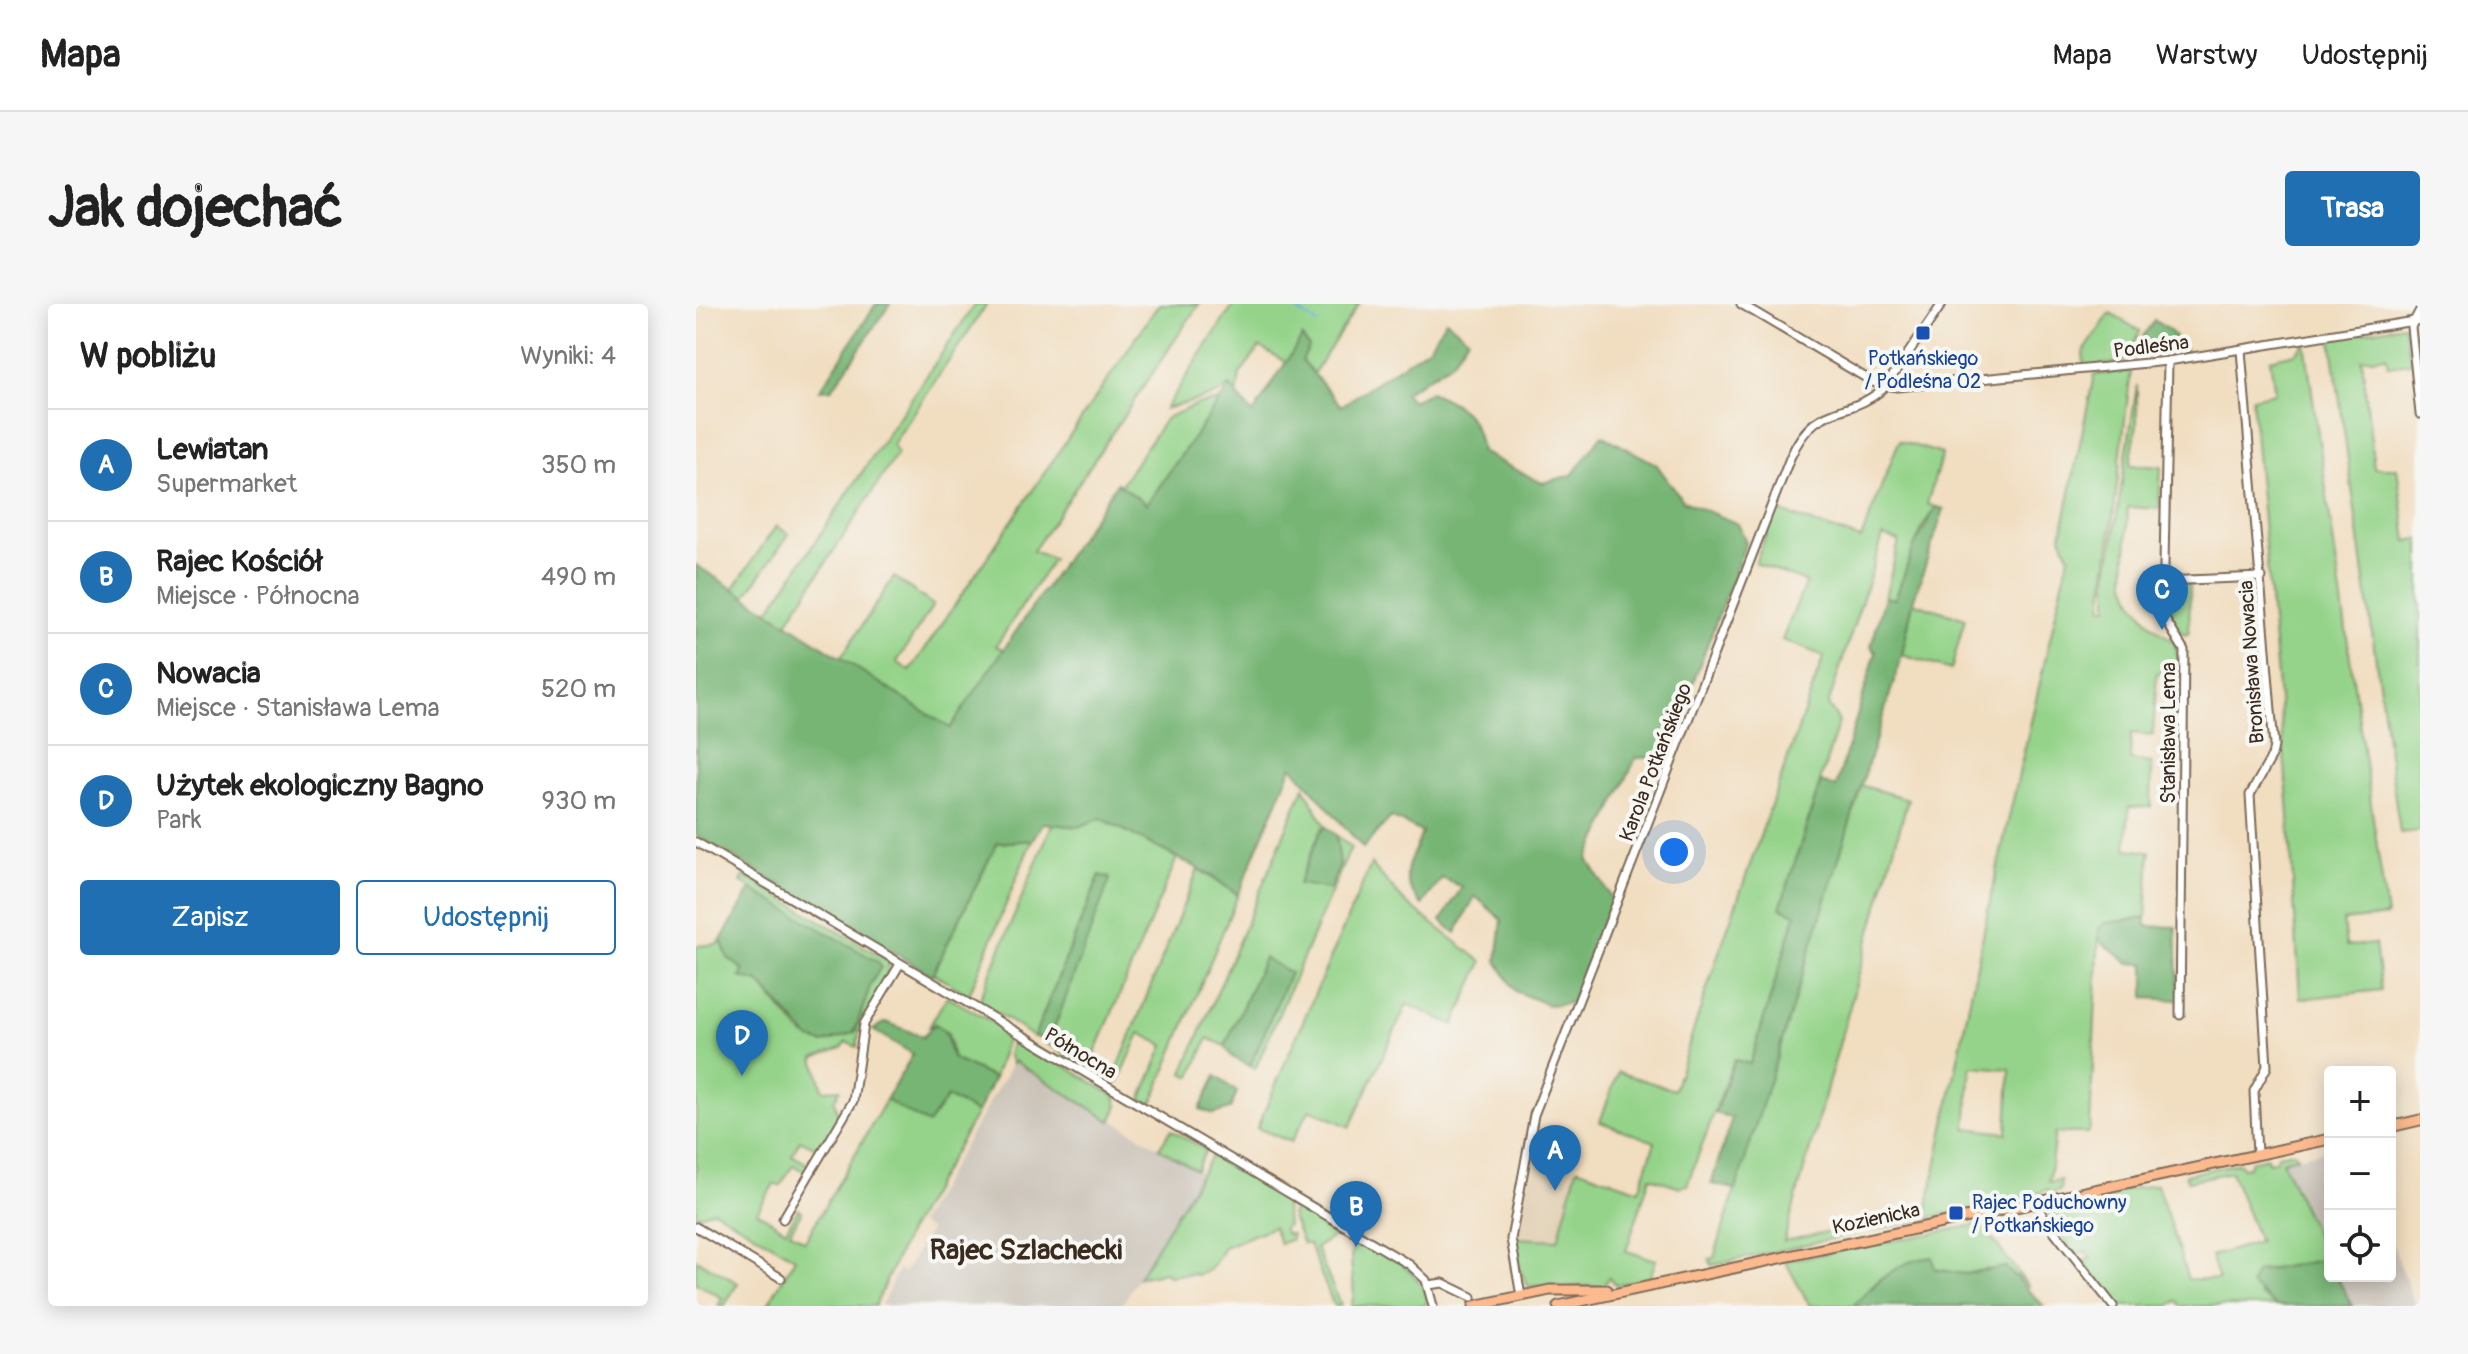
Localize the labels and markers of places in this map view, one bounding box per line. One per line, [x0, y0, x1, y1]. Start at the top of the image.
marker: Potkańskiego / Podleśna 02 [1914, 324, 1932, 342]
place label: Potkańskiego / Podleśna 02 [1865, 346, 1981, 394]
pin: C [2136, 564, 2188, 630]
pin: D [716, 1010, 768, 1076]
pin: A [1529, 1125, 1581, 1191]
pin: B [1330, 1181, 1382, 1247]
place label: Rajec Poduchowny / Potkańskiego [1972, 1190, 2127, 1238]
marker: Rajec Poduchowny / Potkańskiego [1947, 1204, 1965, 1222]

